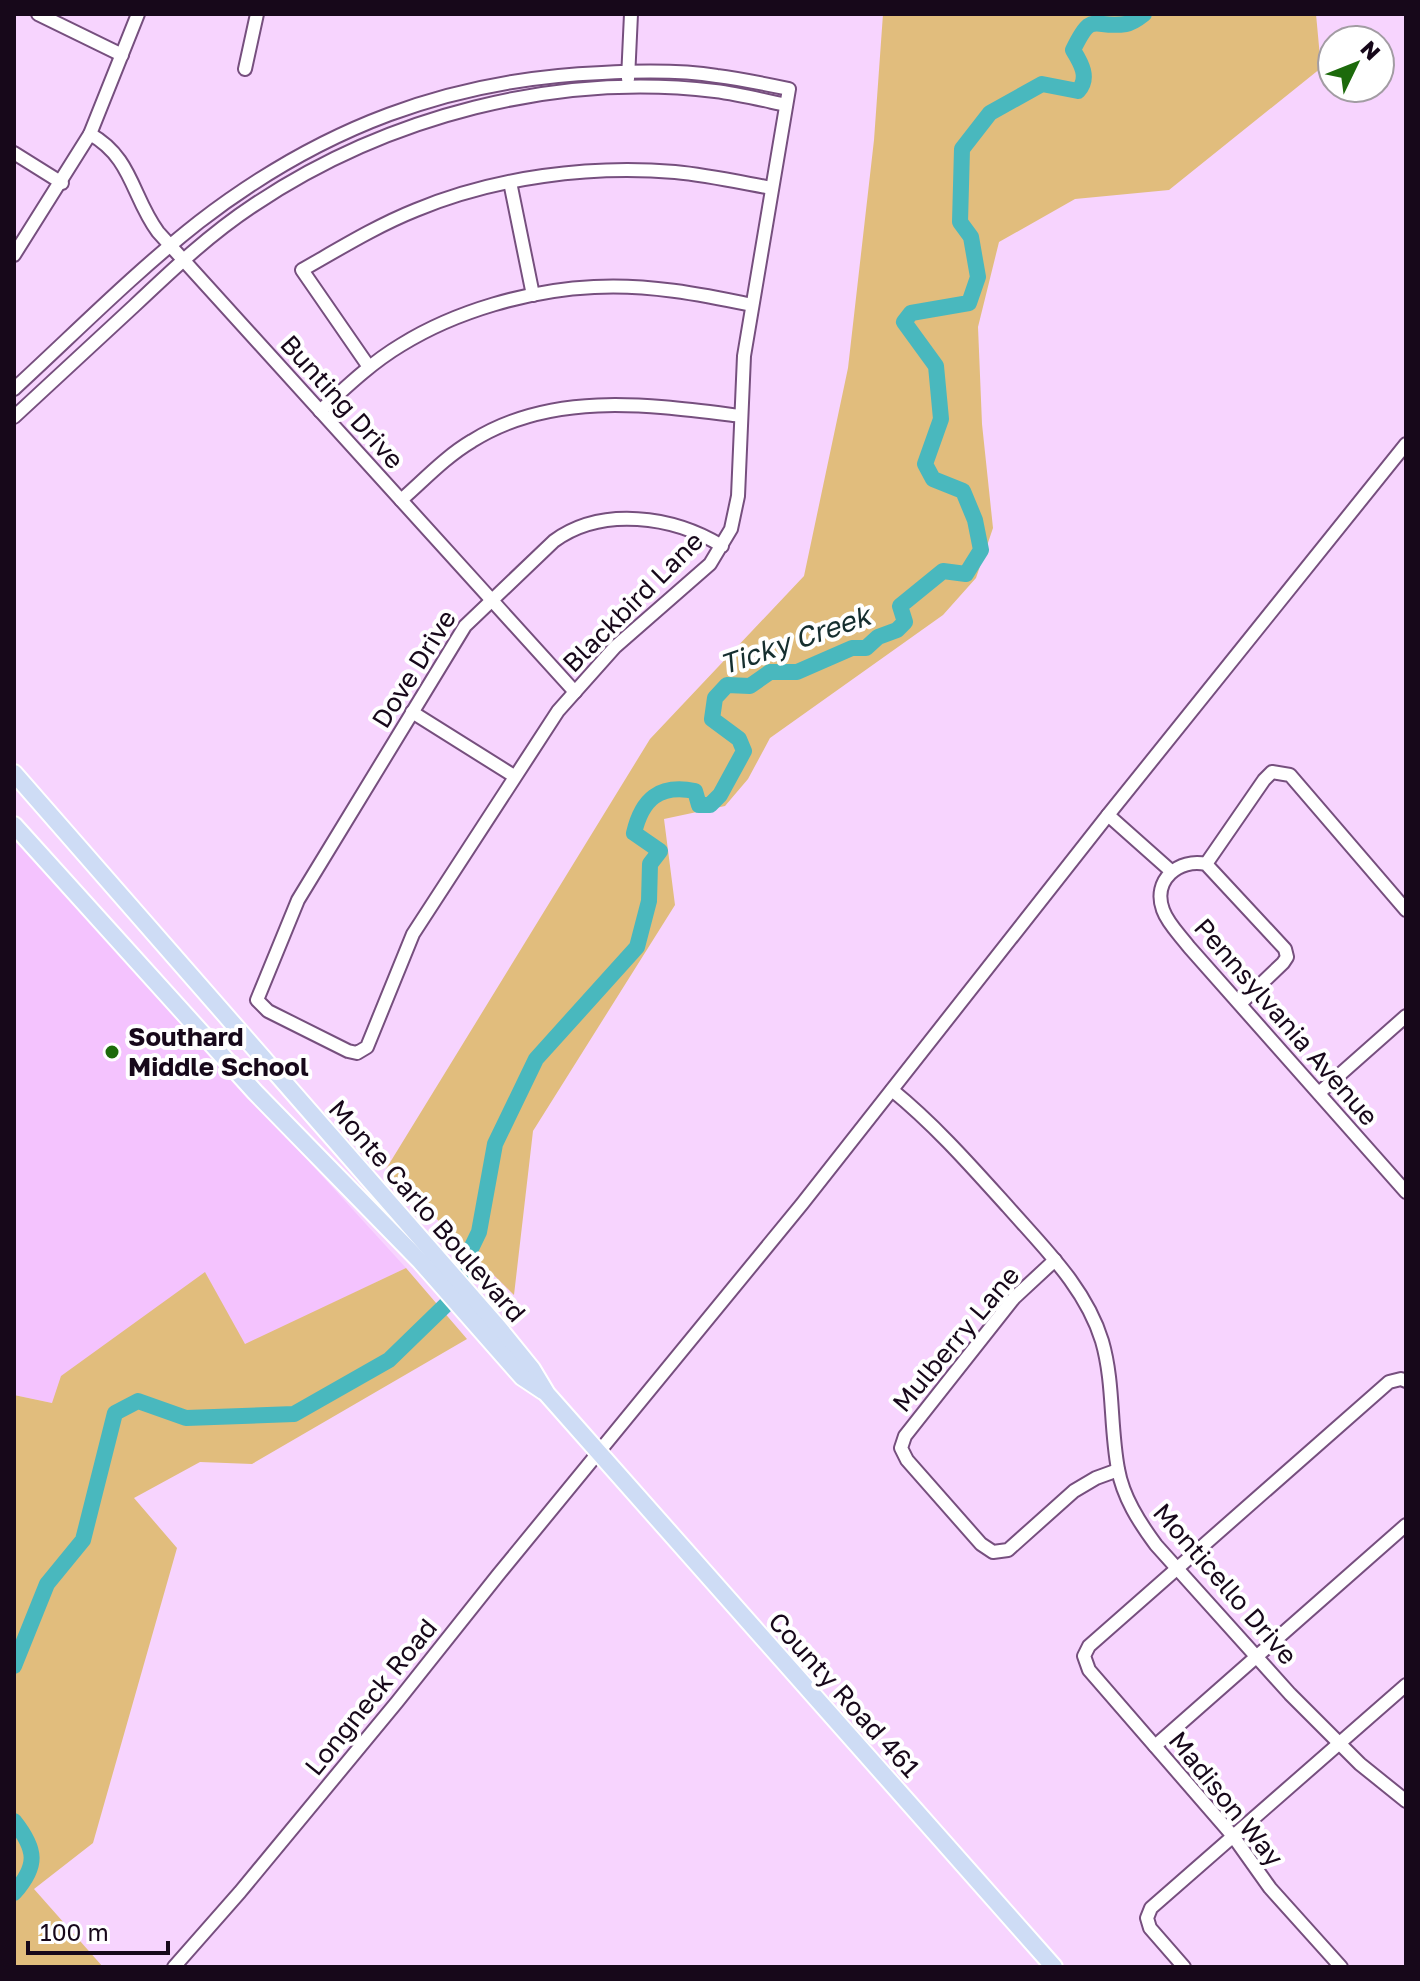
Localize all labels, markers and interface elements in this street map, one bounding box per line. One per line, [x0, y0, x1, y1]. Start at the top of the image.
north arrow [1316, 24, 1396, 104]
text: N [1355, 35, 1387, 65]
street label: Bunting Drive [274, 328, 410, 475]
street label: Blackbird Lane [556, 525, 709, 678]
water label: Ticky Creek [715, 597, 877, 681]
street label: Dove Drive [365, 604, 462, 733]
street label: Pennsylvania Avenue [1188, 912, 1385, 1132]
place label: Southard Middle School [128, 1021, 309, 1082]
marker: Southard Middle School [103, 1043, 121, 1061]
street label: Monte Carlo Boulevard [322, 1093, 532, 1328]
street label: Mulberry Lane [886, 1260, 1025, 1418]
street label: Monticello Drive [1147, 1497, 1304, 1671]
street label: County Road 461 [762, 1606, 927, 1783]
street label: Longneck Road [298, 1612, 443, 1781]
street label: Madison Way [1163, 1725, 1290, 1873]
scale bar [28, 1905, 168, 1955]
text: 100 m [40, 1917, 109, 1946]

